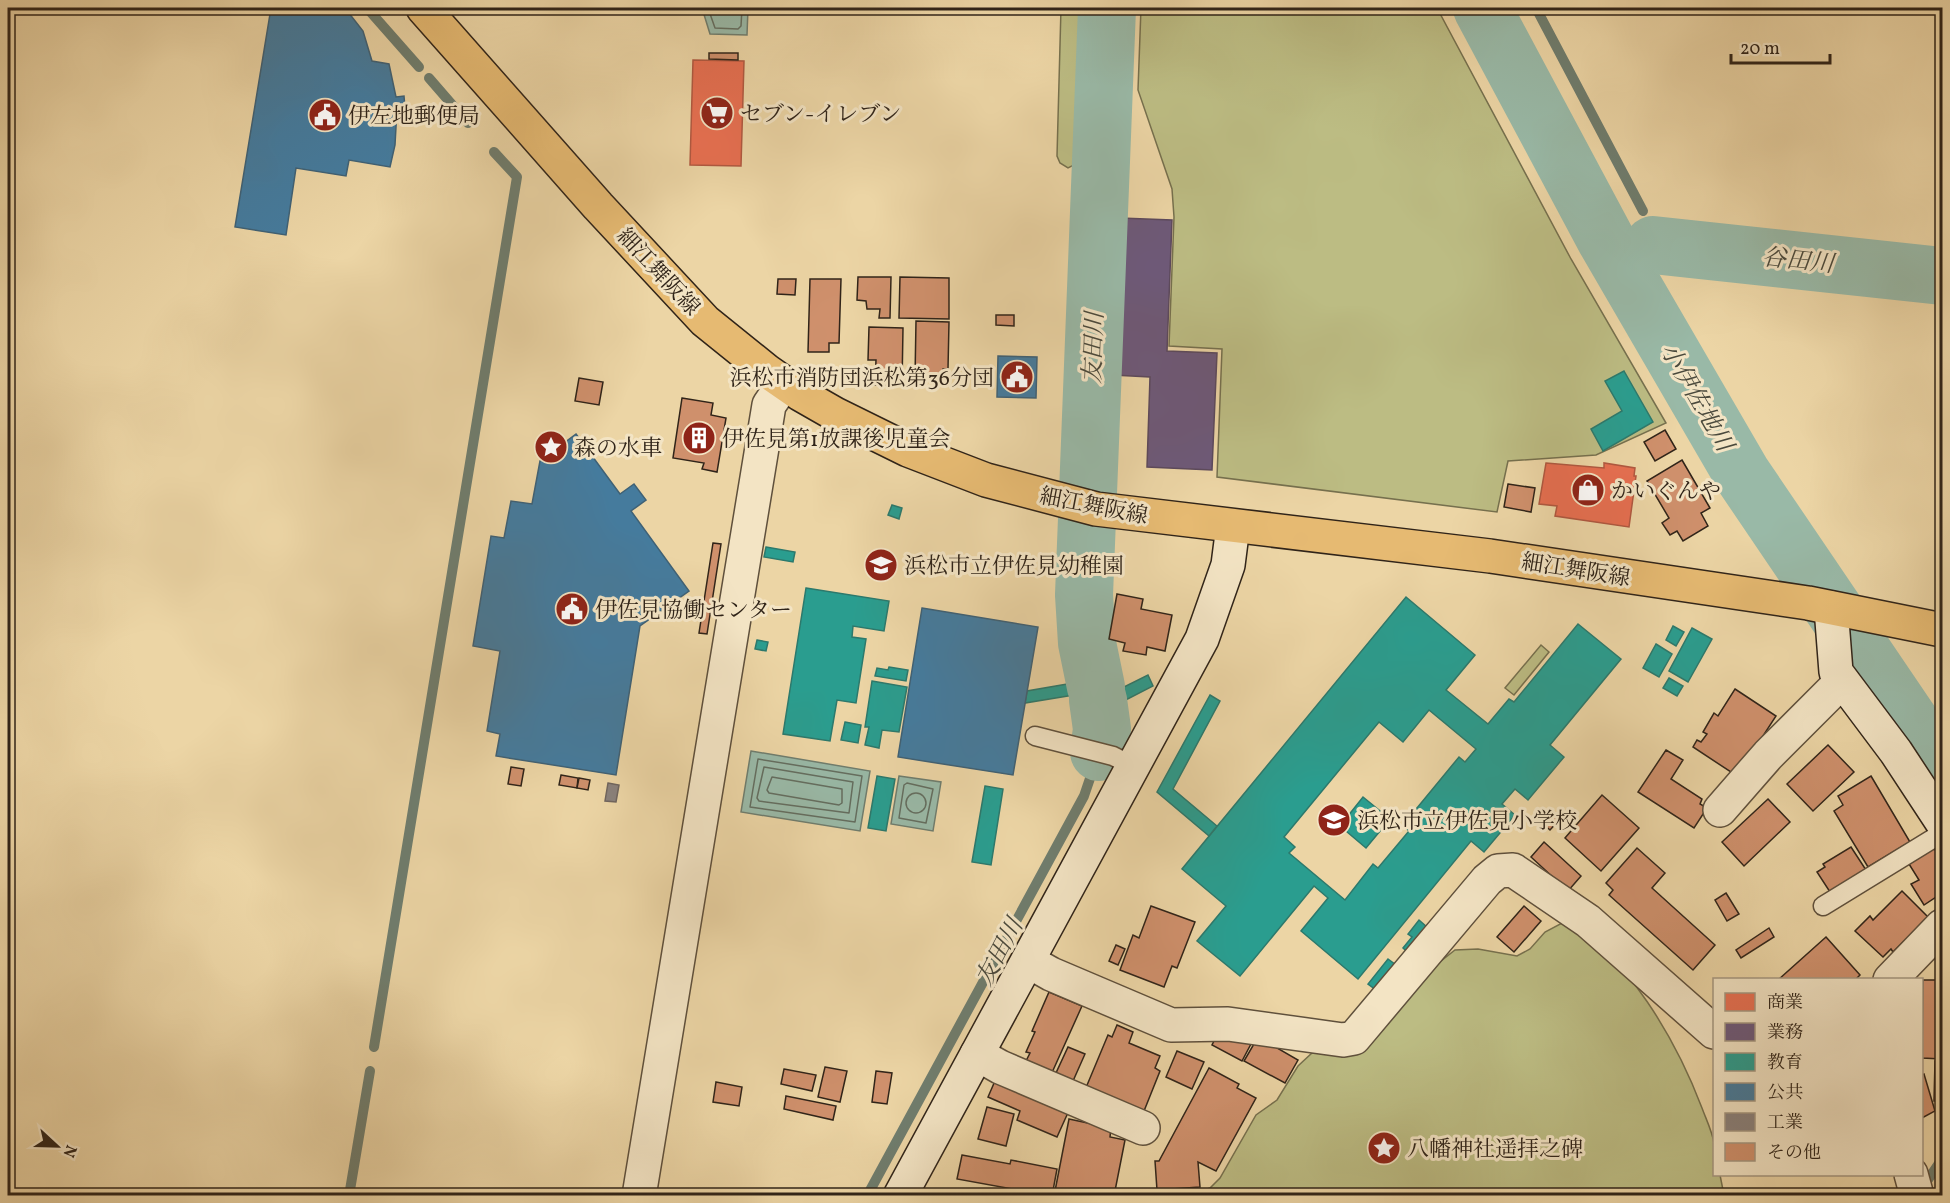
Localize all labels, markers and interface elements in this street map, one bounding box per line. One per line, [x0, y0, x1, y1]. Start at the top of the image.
scale bar [1731, 27, 1830, 65]
text: 20 m [1740, 37, 1780, 62]
supermarket icon: セブン-イレブン [699, 95, 735, 131]
public building icon: 伊左地郵便局 [307, 97, 343, 133]
place label: セブン-イレブン [740, 100, 901, 131]
place label: 伊左地郵便局 [348, 102, 480, 133]
street label: 細江舞阪線 [608, 222, 706, 324]
water label: 谷田川 [1760, 241, 1838, 283]
water label: 友田川 [1077, 309, 1113, 385]
water label: 小伊佐地川 [1651, 338, 1741, 461]
public building icon: 浜松市消防団浜松第36分団 [999, 359, 1035, 395]
place label: 浜松市消防団浜松第36分団 [730, 364, 994, 395]
building icon: 伊佐見第1放課後児童会 [681, 420, 717, 456]
place label: 伊佐見第1放課後児童会 [722, 425, 951, 456]
place icon: 森の水車 [533, 429, 569, 465]
place label: 森の水車 [574, 434, 662, 465]
shop icon: かいぐんや [1570, 472, 1606, 508]
place label: かいぐんや [1611, 477, 1721, 508]
street label: 細江舞阪線 [1037, 482, 1150, 533]
school or university icon: 浜松市立伊佐見幼稚園 [863, 547, 899, 583]
street label: 細江舞阪線 [1519, 548, 1632, 595]
place label: 浜松市立伊佐見幼稚園 [904, 552, 1124, 583]
public building icon: 伊佐見協働センター [554, 591, 590, 627]
place label: 伊佐見協働センター [595, 596, 792, 627]
school or university icon: 浜松市立伊佐見小学校 [1316, 802, 1352, 838]
place label: 浜松市立伊佐見小学校 [1357, 807, 1577, 838]
water label: 友田川 [969, 911, 1034, 993]
legend [1713, 978, 1923, 1176]
text: 商業 [1767, 991, 1803, 1016]
text: 業務 [1767, 1021, 1803, 1046]
text: 教育 [1767, 1051, 1803, 1076]
text: 公共 [1767, 1081, 1803, 1106]
text: 工業 [1767, 1111, 1803, 1136]
north arrow [27, 1116, 87, 1176]
place icon: 八幡神社遥拝之碑 [1366, 1130, 1402, 1166]
place label: 八幡神社遥拝之碑 [1407, 1135, 1583, 1166]
text: N [57, 1141, 81, 1161]
text: その他 [1767, 1141, 1821, 1166]

